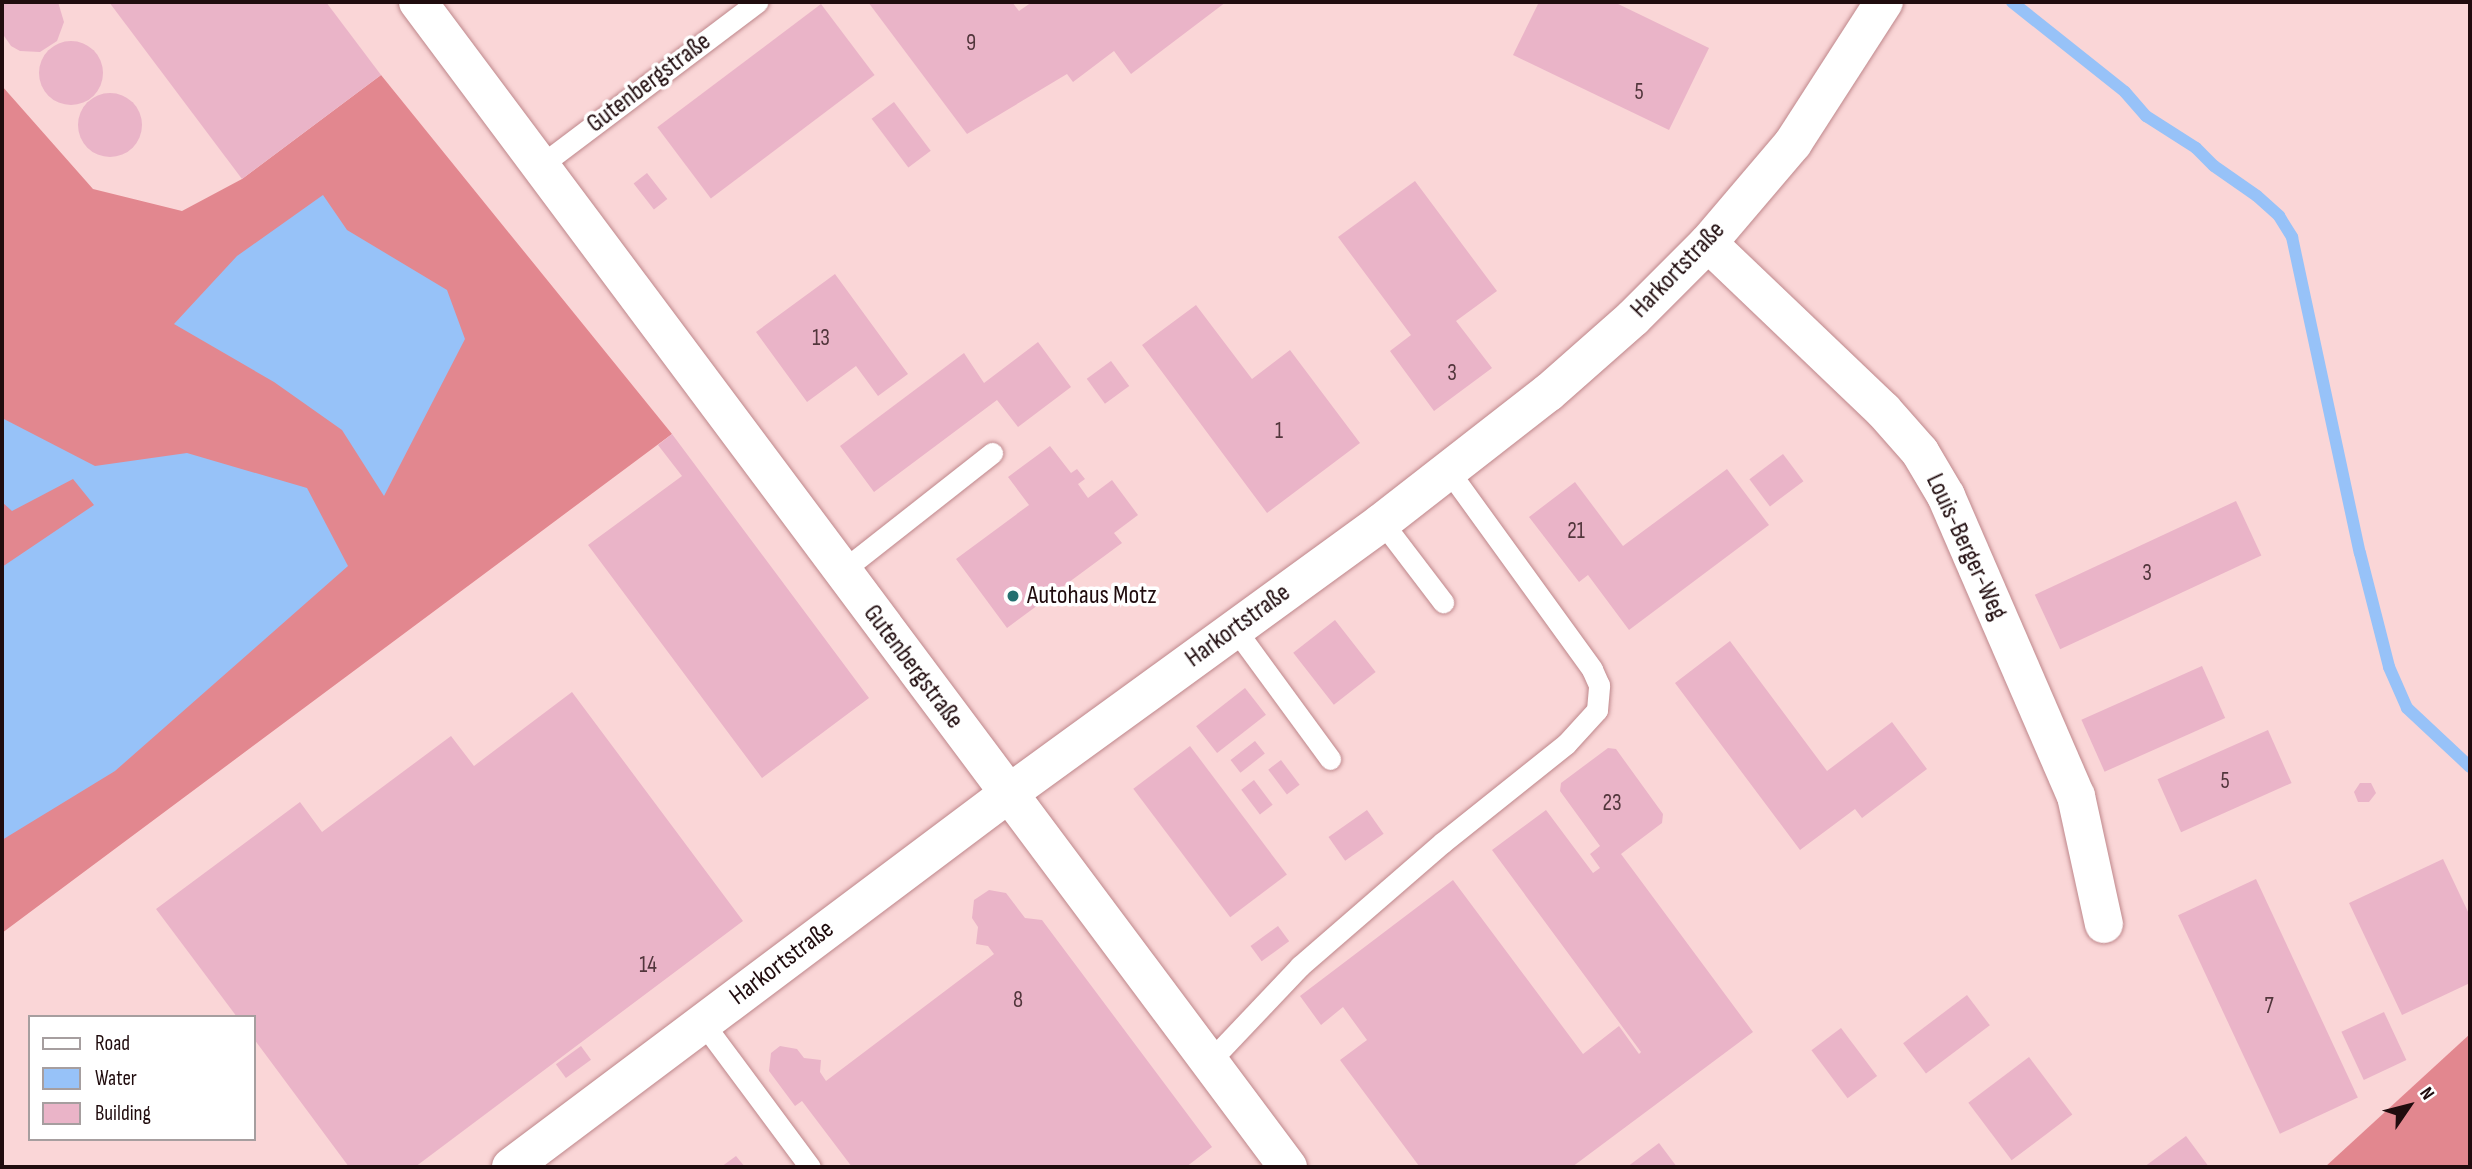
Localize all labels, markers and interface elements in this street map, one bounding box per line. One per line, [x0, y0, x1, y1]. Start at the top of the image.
street label: Gutenbergstraße [581, 26, 717, 140]
house number: 9 [966, 29, 976, 57]
house number: 5 [1634, 78, 1644, 106]
street label: Harkortstraße [1624, 215, 1732, 325]
house number: 13 [812, 324, 830, 352]
house number: 3 [1447, 359, 1457, 387]
house number: 1 [1275, 417, 1283, 445]
street label: Louis-Berger-Weg [1919, 469, 2013, 625]
house number: 21 [1567, 517, 1585, 545]
house number: 3 [2142, 559, 2152, 587]
street label: Harkortstraße [1179, 577, 1297, 675]
place label: Autohaus Motz [1027, 580, 1157, 612]
marker: Autohaus Motz [1005, 588, 1021, 604]
street label: Gutenbergstraße [856, 599, 970, 735]
house number: 5 [2220, 767, 2230, 795]
house number: 23 [1602, 789, 1622, 817]
street label: Harkortstraße [724, 914, 840, 1012]
house number: 14 [639, 951, 657, 979]
house number: 8 [1013, 986, 1023, 1014]
house number: 7 [2264, 992, 2274, 1020]
legend [28, 1015, 256, 1141]
text: Road [95, 1031, 130, 1056]
text: Water [95, 1066, 137, 1091]
north arrow [2374, 1071, 2444, 1141]
text: N [2414, 1083, 2439, 1104]
text: Building [95, 1101, 151, 1126]

